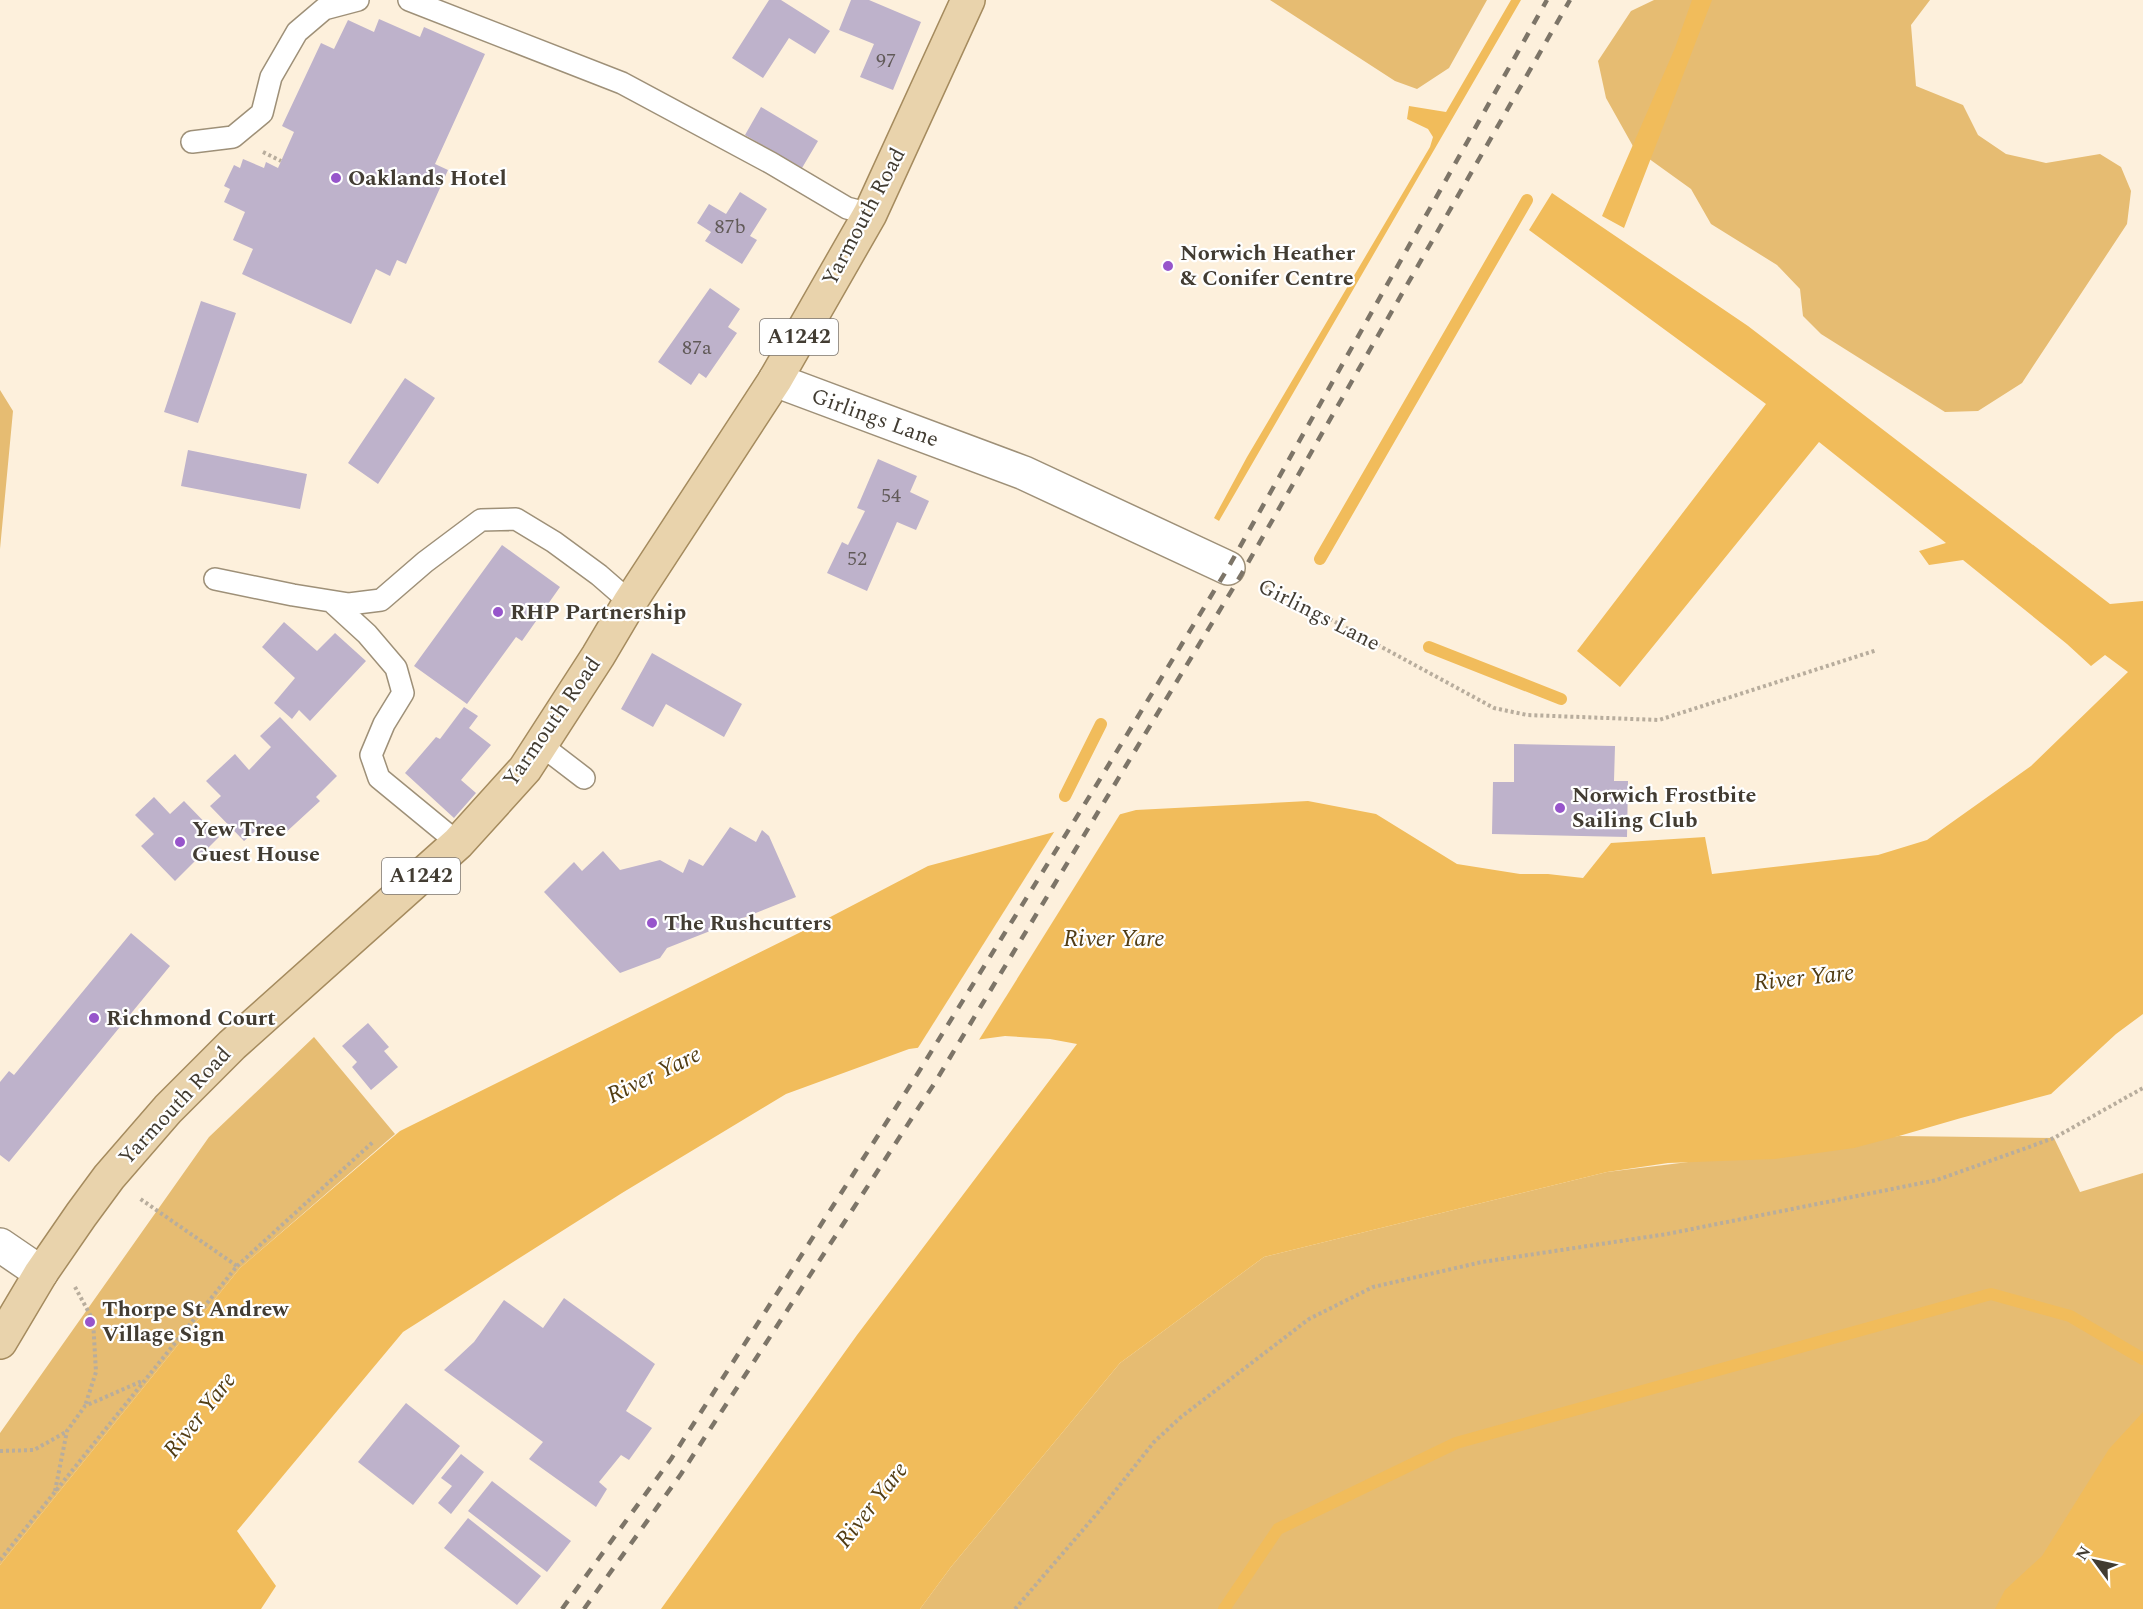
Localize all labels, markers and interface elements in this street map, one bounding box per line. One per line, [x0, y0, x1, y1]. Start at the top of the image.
house number: 97 [876, 46, 896, 76]
street label: Yarmouth Road [814, 142, 914, 292]
place label: Oaklands Hotel [348, 162, 507, 195]
marker: Oaklands Hotel [329, 171, 343, 185]
house number: 87b [714, 212, 746, 242]
place label: Norwich Heather & Conifer Centre [1180, 237, 1356, 295]
marker: Norwich Heather & Conifer Centre [1161, 259, 1175, 273]
road number: A1242 [760, 319, 838, 355]
house number: 87a [682, 333, 712, 363]
street label: Girlings Lane [807, 380, 943, 456]
house number: 54 [881, 481, 901, 511]
house number: 52 [847, 544, 867, 574]
street label: Girlings Lane [1252, 570, 1386, 660]
place label: RHP Partnership [510, 596, 686, 629]
marker: RHP Partnership [491, 605, 505, 619]
street label: Yarmouth Road [495, 650, 609, 794]
place label: Norwich Frostbite Sailing Club [1572, 779, 1757, 837]
marker: Norwich Frostbite Sailing Club [1553, 801, 1567, 815]
place label: Yew Tree Guest House [192, 813, 320, 871]
marker: Yew Tree Guest House [173, 835, 187, 849]
road number: A1242 [382, 858, 460, 894]
place label: The Rushcutters [664, 907, 832, 940]
marker: The Rushcutters [645, 916, 659, 930]
water label: River Yare [1063, 921, 1165, 957]
water label: River Yare [1752, 955, 1856, 1001]
place label: Richmond Court [106, 1002, 276, 1035]
marker: Richmond Court [87, 1011, 101, 1025]
water label: River Yare [601, 1037, 707, 1113]
street label: Yarmouth Road [111, 1039, 239, 1173]
place label: Thorpe St Andrew Village Sign [102, 1293, 290, 1351]
marker: Thorpe St Andrew Village Sign [83, 1315, 97, 1329]
water label: River Yare [155, 1364, 245, 1466]
water label: River Yare [827, 1454, 917, 1556]
north arrow [2065, 1531, 2125, 1591]
text: N [2070, 1541, 2097, 1565]

